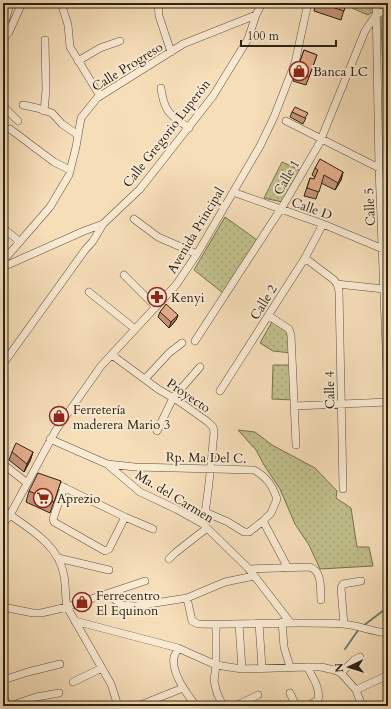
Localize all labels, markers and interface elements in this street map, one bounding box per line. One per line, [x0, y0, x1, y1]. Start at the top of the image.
scale bar [241, 22, 336, 48]
text: 100 m [247, 28, 280, 44]
street label: Calle Progreso [89, 38, 166, 96]
shop icon: Banca LC [288, 60, 310, 82]
place label: Banca LC [313, 63, 368, 81]
street label: Calle Gregorio Luperón [119, 75, 215, 191]
street label: Calle 1 [270, 156, 304, 199]
street label: Avenida Principal [163, 183, 229, 277]
street label: Calle 5 [360, 187, 380, 227]
street label: Calle D [289, 193, 335, 225]
street label: Calle 2 [246, 281, 282, 324]
pharmacy icon: Kenyi [146, 286, 168, 308]
place label: Kenyi [171, 289, 205, 307]
street label: Calle 4 [321, 370, 339, 409]
street label: Proyecto [163, 375, 214, 417]
place label: Ferretería maderera Mario 3 [73, 401, 170, 434]
shop icon: Ferretería maderera Mario 3 [48, 405, 70, 427]
street label: Rp. Ma Del C. [166, 448, 246, 468]
street label: Ma. del Carmen [132, 466, 218, 528]
supermarket icon: Aprezio [32, 487, 54, 509]
place label: Aprezio [57, 490, 100, 508]
place label: Ferrecentro El Equinon [96, 587, 160, 620]
shop icon: Ferrecentro El Equinon [71, 591, 93, 613]
north arrow [329, 647, 369, 687]
text: N [332, 662, 347, 673]

